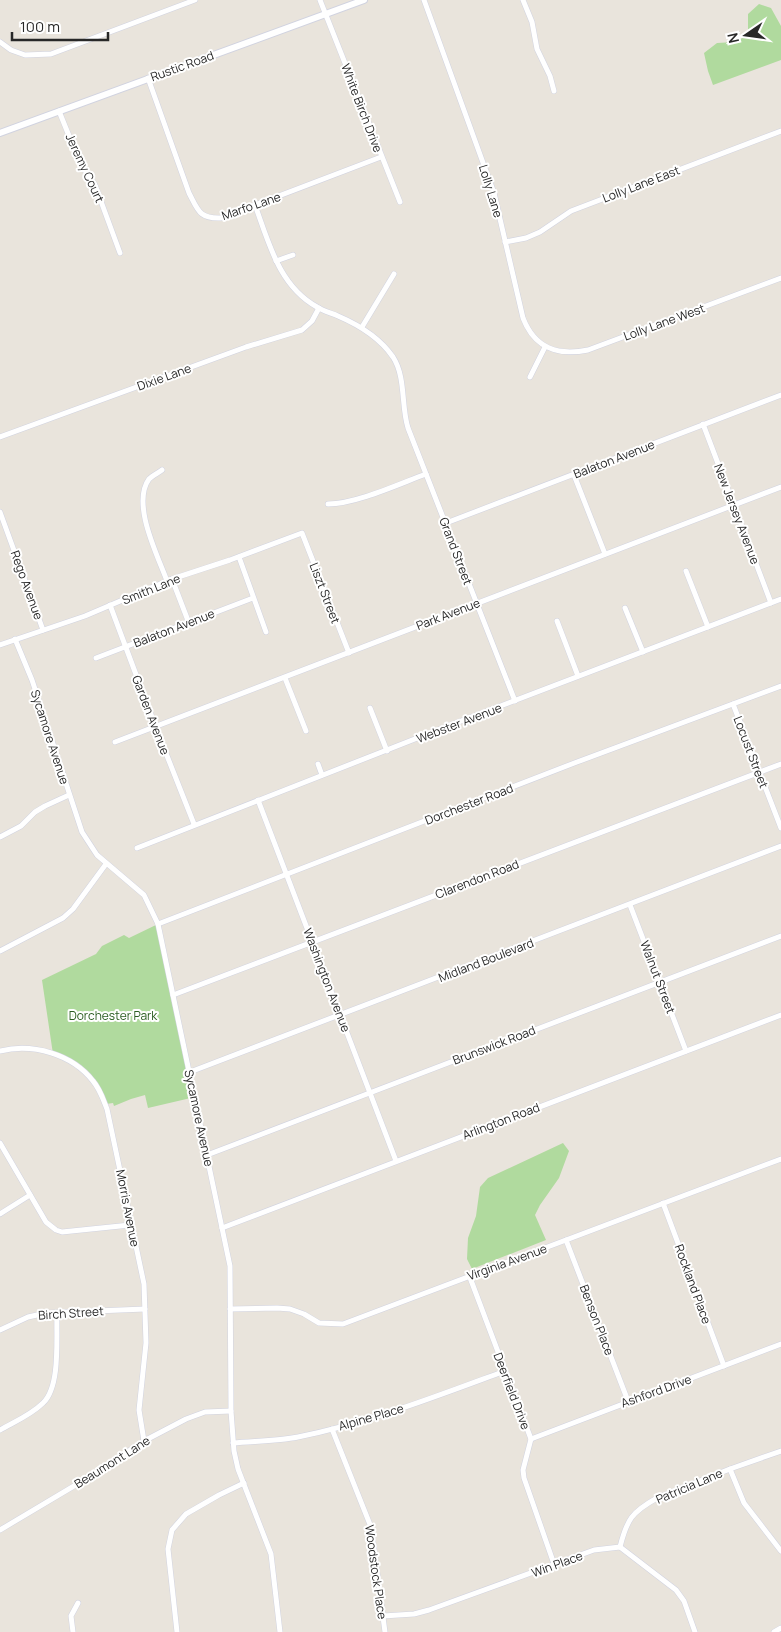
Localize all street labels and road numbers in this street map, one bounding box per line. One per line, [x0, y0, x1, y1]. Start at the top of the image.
street label: Rustic Road [148, 47, 216, 85]
street label: White Birch Drive [337, 61, 387, 155]
street label: Jeremy Court [62, 131, 108, 205]
street label: Lolly Lane East [600, 161, 682, 207]
street label: Lolly Lane [475, 162, 507, 220]
street label: Marfo Lane [219, 188, 283, 224]
street label: Lolly Lane West [621, 299, 707, 345]
street label: Dixie Lane [135, 359, 193, 395]
street label: Balaton Avenue [571, 436, 657, 482]
street label: New Jersey Avenue [710, 461, 764, 567]
street label: Grand Street [435, 515, 477, 587]
street label: Rego Avenue [7, 548, 47, 622]
street label: Liszt Street [306, 560, 344, 626]
street label: Smith Lane [119, 570, 183, 608]
street label: Park Avenue [413, 594, 483, 634]
street label: Balaton Avenue [131, 605, 217, 651]
street label: Garden Avenue [128, 673, 174, 757]
street label: Sycamore Avenue [27, 687, 73, 787]
street label: Webster Avenue [414, 699, 504, 747]
street label: Locust Street [729, 714, 773, 791]
street label: Dorchester Road [422, 779, 516, 829]
street label: Clarendon Road [433, 855, 521, 903]
street label: Washington Avenue [299, 926, 355, 1034]
street label: Midland Boulevard [436, 934, 536, 986]
street label: Walnut Street [636, 938, 680, 1016]
street label: Brunswick Road [450, 1021, 538, 1069]
street label: Sycamore Avenue [180, 1068, 218, 1168]
street label: Arlington Road [460, 1098, 542, 1144]
street label: Morris Avenue [112, 1168, 144, 1248]
street label: Virginia Avenue [465, 1240, 549, 1284]
street label: Rockland Place [671, 1242, 715, 1326]
street label: Benson Place [576, 1282, 618, 1358]
street label: Birch Street [38, 1302, 105, 1324]
street label: Deerfield Drive [490, 1350, 534, 1432]
street label: Ashford Drive [618, 1370, 694, 1412]
street label: Alpine Place [336, 1400, 406, 1434]
street label: Beaumont Lane [71, 1432, 153, 1492]
street label: Patricia Lane [653, 1464, 725, 1508]
street label: Woodstock Place [361, 1524, 391, 1620]
street label: Win Place [529, 1547, 585, 1581]

